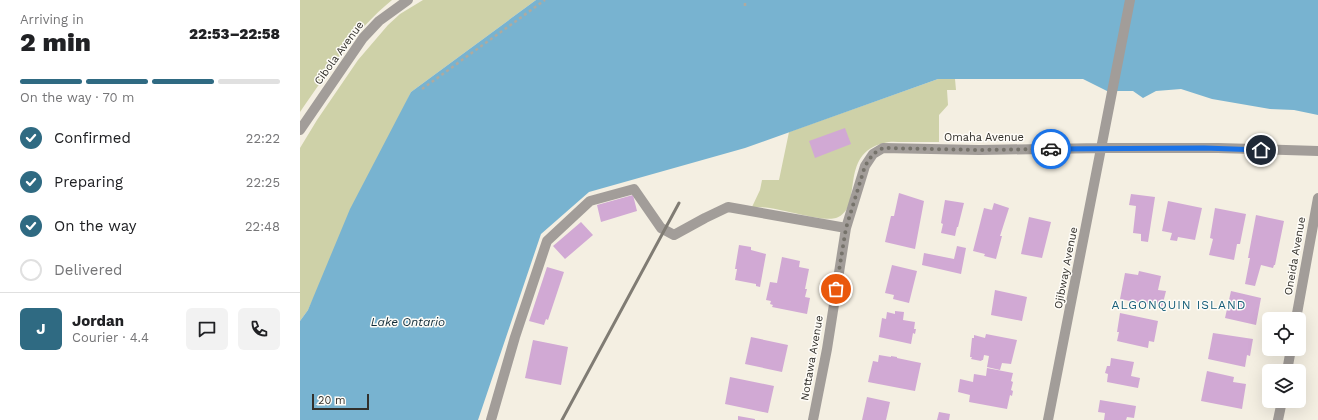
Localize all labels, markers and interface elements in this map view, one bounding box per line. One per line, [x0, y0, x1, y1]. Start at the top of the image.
text: Arriving in [20, 12, 84, 27]
street label: Cibola Avenue [312, 19, 366, 87]
text: 22:53–22:58 [189, 25, 280, 43]
text: 2 min [20, 27, 91, 57]
text: On the way · 70 m [20, 90, 134, 105]
icon: check [20, 127, 42, 149]
text: Confirmed [54, 129, 131, 147]
courier [1031, 129, 1071, 169]
text: 22:22 [246, 131, 280, 146]
street label: Omaha Avenue [944, 131, 1024, 144]
pin [1244, 133, 1278, 167]
icon: car [1040, 138, 1062, 160]
icon: home [1250, 139, 1272, 161]
icon: check [20, 171, 42, 193]
text: Preparing [54, 173, 123, 191]
text: 22:25 [246, 175, 280, 190]
icon: check [20, 215, 42, 237]
street label: Oneida Avenue [1282, 216, 1308, 296]
text: On the way [54, 217, 136, 235]
text: 22:48 [245, 219, 280, 234]
street label: Ojibway Avenue [1052, 226, 1080, 310]
text: Delivered [54, 261, 122, 279]
pin [819, 272, 853, 306]
icon: bag [825, 278, 847, 300]
district label: ALGONQUIN ISLAND [1111, 298, 1247, 312]
button: chat [186, 308, 228, 350]
button: phone [238, 308, 280, 350]
text: Jordan [72, 312, 124, 330]
map controls [1262, 312, 1306, 408]
button: locate [1262, 312, 1306, 356]
street label: Nottawa Avenue [798, 314, 826, 402]
water label: Lake Ontario [371, 315, 445, 329]
text: J [36, 320, 46, 338]
text: Courier · 4.4 [72, 330, 149, 345]
button: layers [1262, 364, 1306, 408]
scale bar [312, 392, 369, 411]
text: 20 m [318, 394, 346, 407]

